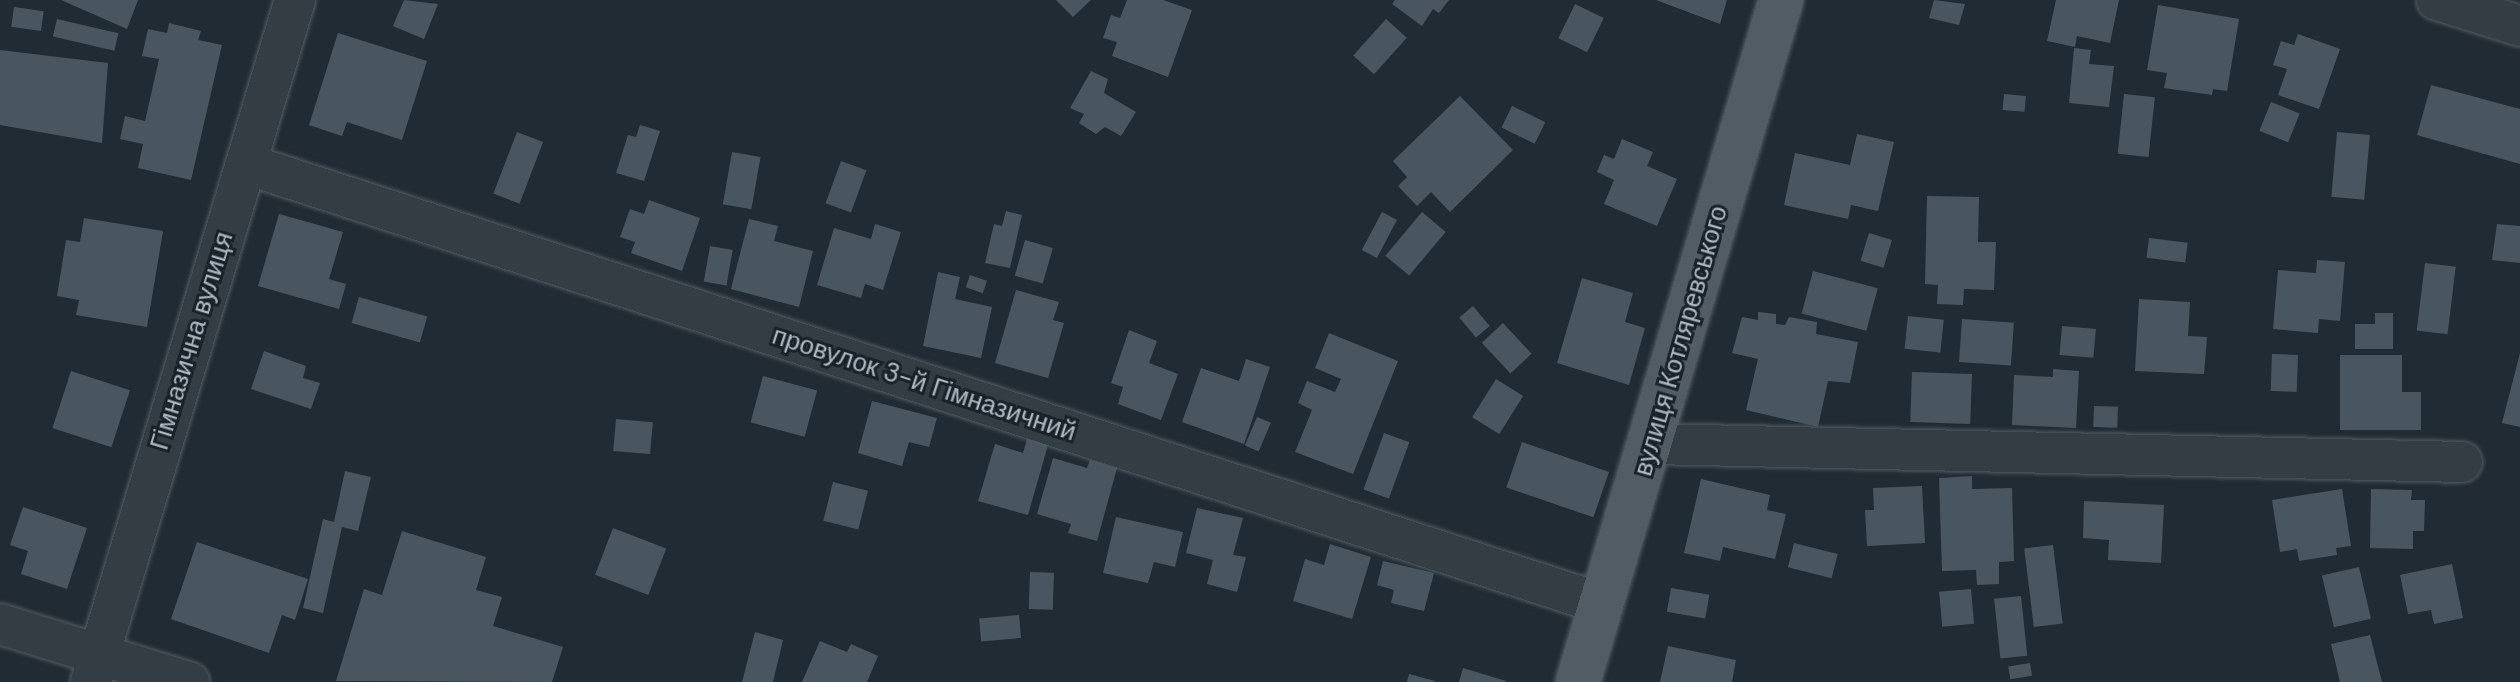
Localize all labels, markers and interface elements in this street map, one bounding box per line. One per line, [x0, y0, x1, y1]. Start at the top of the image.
street label: вулиця Котляревського [1628, 202, 1734, 480]
street label: Гімназична вулиця [144, 228, 240, 454]
street label: провулок 3-й Гімназичний [768, 320, 1080, 448]

